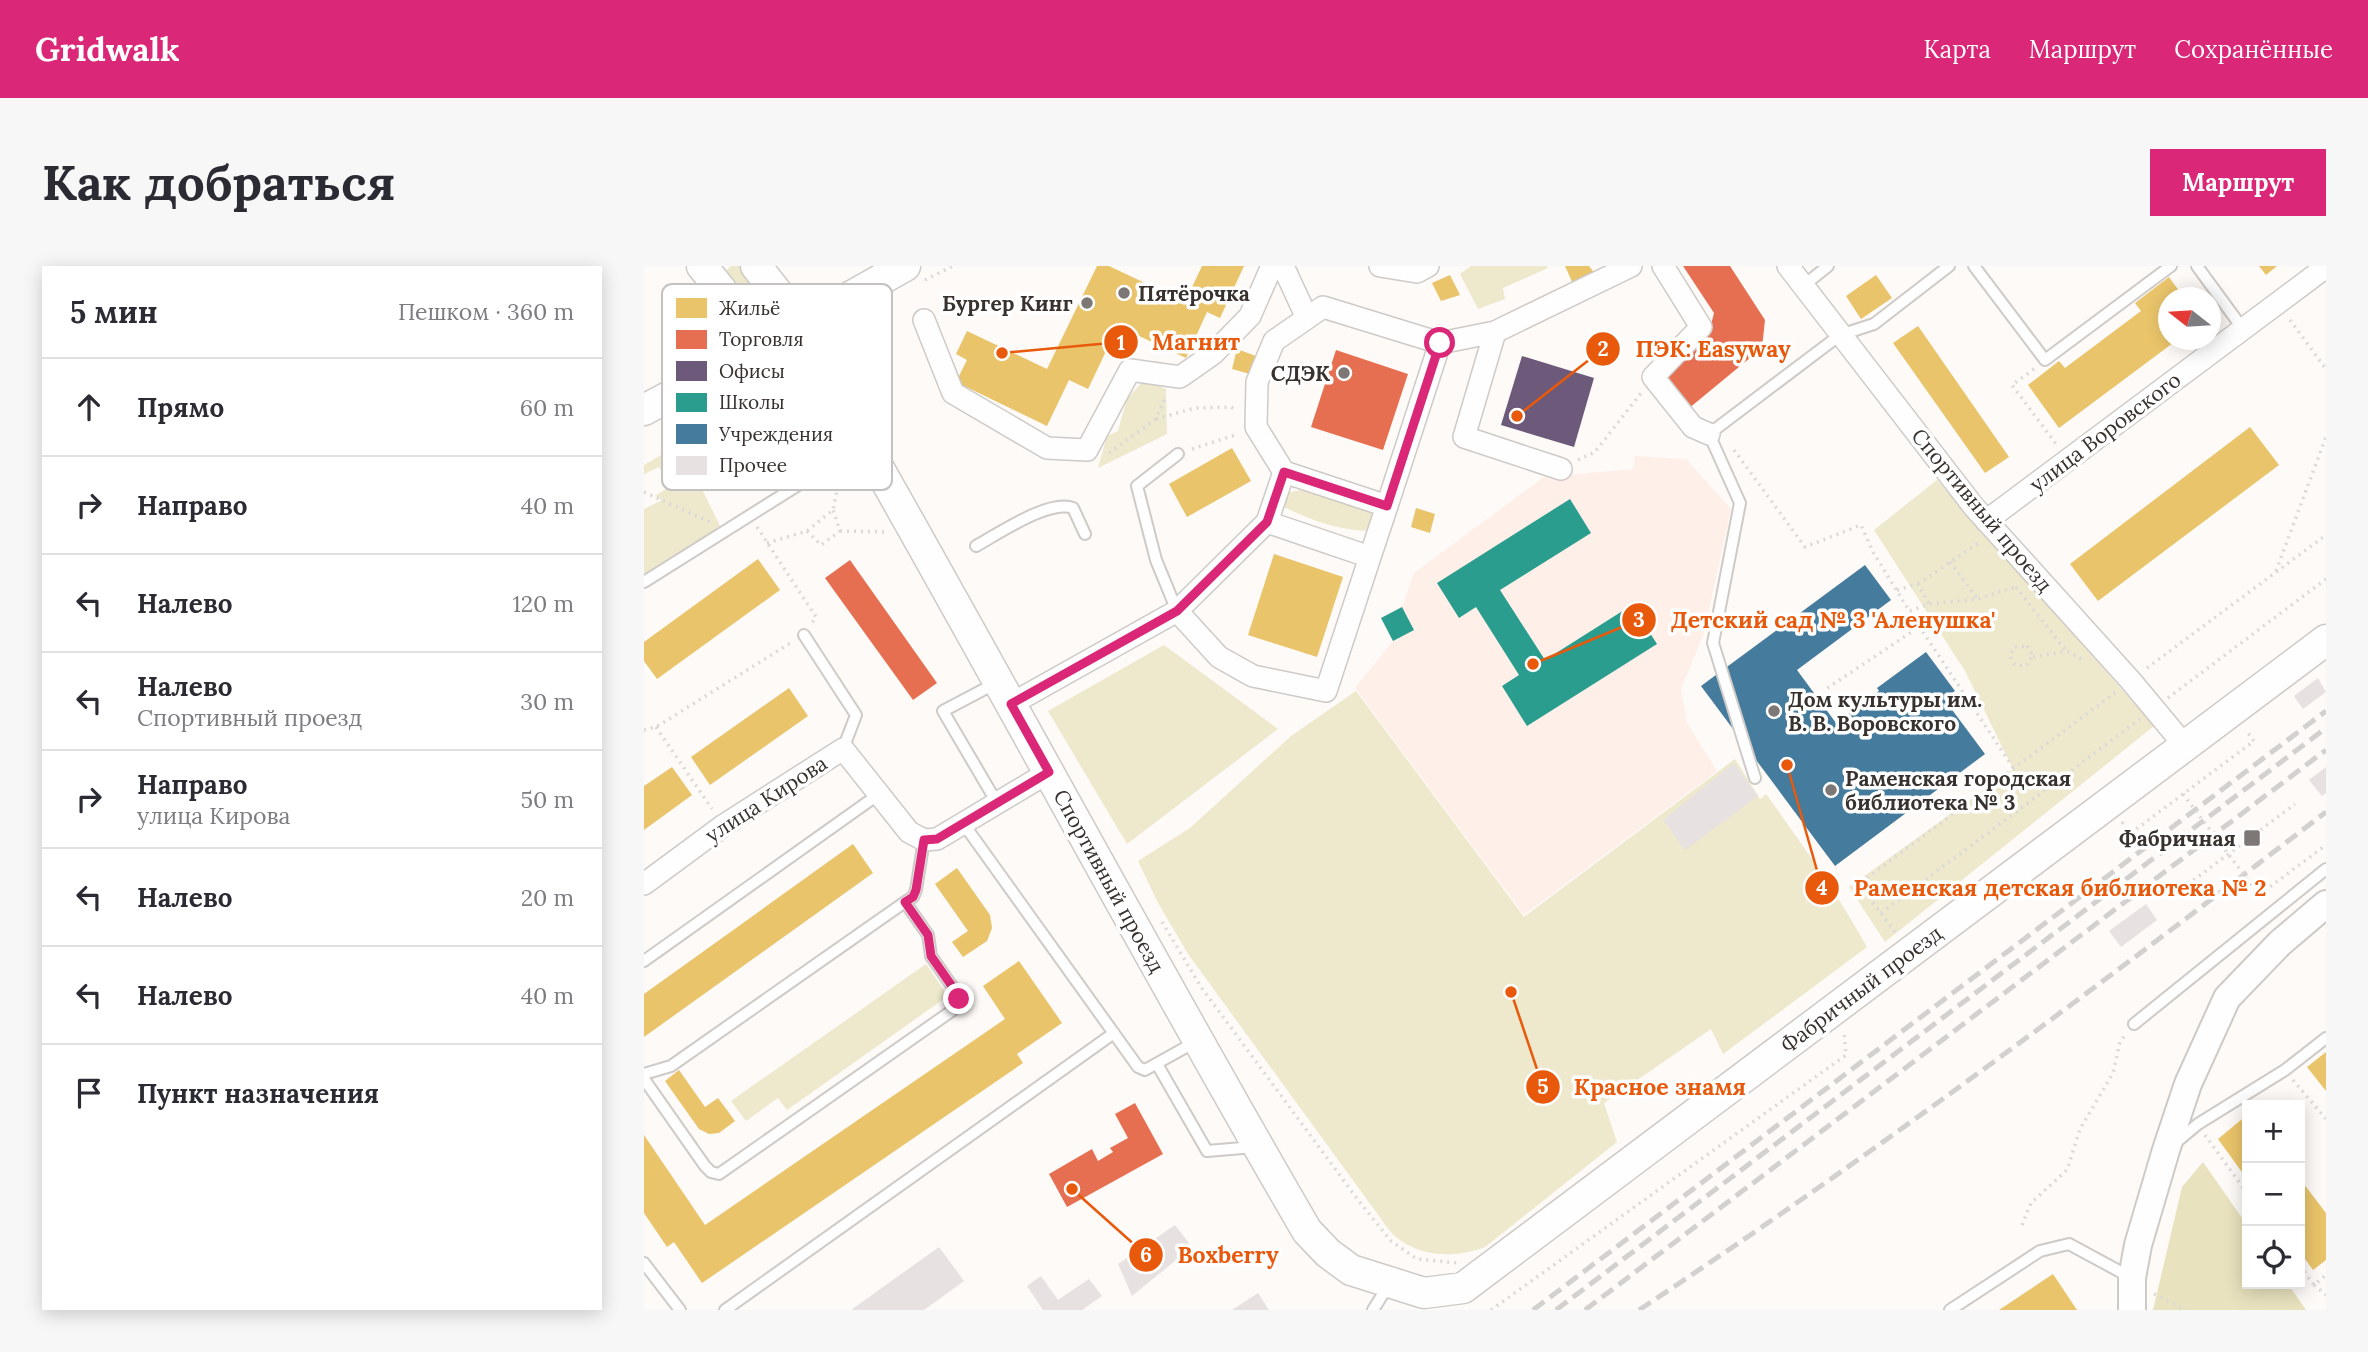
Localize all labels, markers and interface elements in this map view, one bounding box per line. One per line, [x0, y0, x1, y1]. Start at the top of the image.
text: Gridwalk [35, 28, 180, 70]
text: Карта [1923, 34, 1991, 65]
text: Маршрут [2029, 34, 2136, 65]
text: Сохранённые [2174, 34, 2333, 65]
button: Маршрут [2150, 149, 2326, 216]
text: Как добраться [42, 151, 396, 213]
place label: Пятёрочка [1138, 280, 1250, 307]
legend [662, 284, 892, 490]
marker: Пятёрочка [1116, 285, 1132, 301]
north arrow [2158, 287, 2221, 350]
place label: Бургер Кинг [942, 290, 1073, 317]
text: 5 мин [70, 293, 158, 331]
marker: Бургер Кинг [1079, 295, 1095, 311]
text: Жильё [719, 296, 780, 320]
text: Пешком · 360 m [398, 297, 574, 326]
callout: Магнит [1103, 320, 1254, 364]
text: Торговля [719, 327, 804, 351]
text: Магнит [1152, 327, 1240, 356]
route start [1424, 327, 1455, 358]
callout: ПЭК: Easyway [1586, 327, 1804, 371]
text: 1 [1117, 329, 1125, 356]
text: ПЭК: Easyway [1635, 334, 1791, 363]
text: 2 [1597, 335, 1609, 362]
text: Офисы [719, 359, 785, 383]
place label: СДЭК [1271, 360, 1330, 387]
marker: СДЭК [1336, 365, 1352, 381]
street label: улица Воровского [2024, 366, 2186, 498]
icon: ahead [70, 388, 108, 426]
text: Школы [719, 390, 784, 414]
text: Прямо [137, 391, 224, 424]
text: 60 m [520, 393, 574, 422]
text: Учреждения [718, 422, 833, 446]
street label: Спортивный проезд [1906, 423, 2058, 597]
text: Прочее [719, 453, 787, 477]
icon: right [70, 486, 108, 524]
text: Направо [137, 489, 248, 522]
text: 40 m [521, 491, 574, 520]
icon: left [70, 584, 108, 622]
text: Налево [137, 587, 233, 620]
text: 120 m [512, 589, 574, 618]
callout: Детский сад № 3 'Аленушка' [1622, 598, 2009, 642]
text: Детский сад № 3 'Аленушка' [1671, 605, 1995, 634]
text: 3 [1633, 606, 1645, 633]
text: Налево [137, 670, 233, 703]
icon: left [70, 682, 108, 720]
place label: Дом культуры им. В. В. Воровского [1788, 686, 1982, 737]
text: 30 m [520, 687, 574, 716]
text: Спортивный проезд [137, 703, 362, 732]
marker: Дом культуры им. В. В. Воровского [1766, 703, 1782, 719]
street label: улица Кирова [700, 749, 832, 848]
place label: Раменская городская библиотека № 3 [1845, 765, 2071, 816]
text: Направо [137, 768, 248, 801]
icon: right [70, 780, 108, 818]
marker: Раменская городская библиотека № 3 [1823, 782, 1839, 798]
text: 50 m [521, 785, 574, 814]
street label: Спортивный проезд [1047, 785, 1171, 977]
text: улица Кирова [137, 801, 290, 830]
place label: Фабричная [2119, 825, 2236, 852]
marker: Фабричная [2242, 828, 2262, 848]
callout: Раменская детская библиотека № 2 [1804, 866, 2280, 910]
text: Раменская детская библиотека № 2 [1853, 873, 2267, 902]
text: 4 [1816, 874, 1828, 901]
icon: left [70, 878, 108, 916]
text: Налево [137, 881, 233, 914]
text: 20 m [521, 883, 574, 912]
street label: Фабричный проезд [1775, 919, 1947, 1059]
icon: left [70, 976, 108, 1014]
text: Налево [137, 979, 233, 1012]
text: 40 m [521, 981, 574, 1010]
route end [943, 983, 974, 1014]
callout: Красное знамя [1525, 1065, 1761, 1109]
text: Красное знамя [1574, 1072, 1746, 1101]
text: 5 [1537, 1073, 1549, 1100]
icon: arrive [70, 1074, 108, 1112]
text: Пункт назначения [137, 1077, 379, 1110]
map controls [2242, 1100, 2305, 1289]
button: + [2242, 1100, 2305, 1163]
button: − [2242, 1163, 2305, 1226]
button: locate [2242, 1226, 2305, 1289]
callout: Boxberry [1129, 1233, 1293, 1277]
text: Boxberry [1177, 1240, 1279, 1269]
text: 6 [1140, 1241, 1152, 1268]

